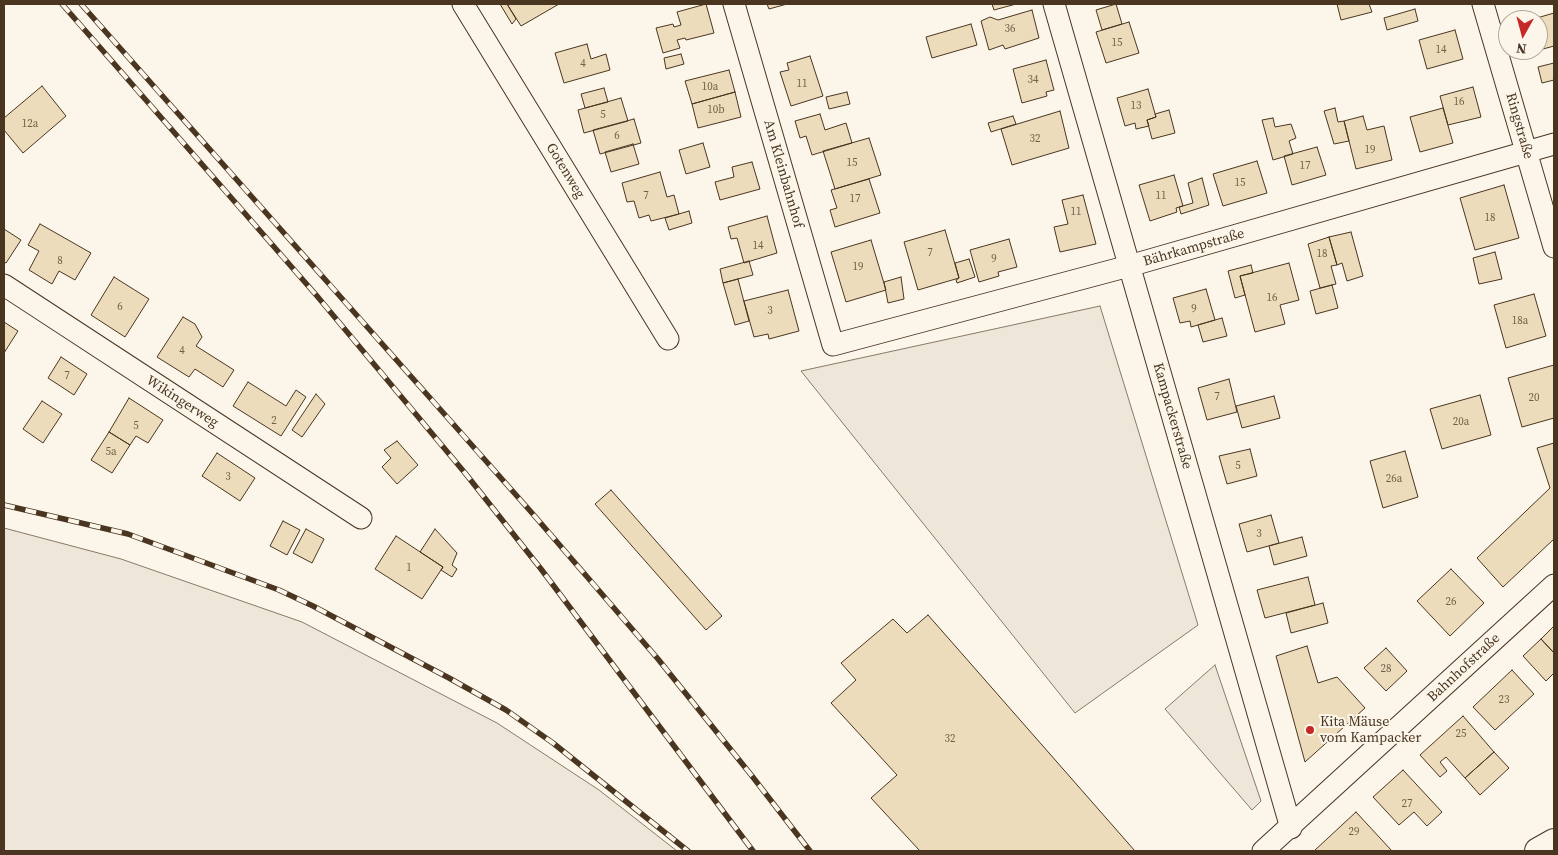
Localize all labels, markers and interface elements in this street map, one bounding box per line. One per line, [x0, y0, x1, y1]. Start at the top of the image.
north arrow [1498, 10, 1548, 60]
house number: 36 [1005, 22, 1015, 36]
house number: 15 [1112, 36, 1122, 50]
text: N [1515, 38, 1528, 59]
house number: 14 [1436, 43, 1446, 57]
house number: 4 [580, 57, 586, 71]
house number: 34 [1028, 73, 1038, 87]
house number: 11 [797, 77, 807, 91]
house number: 10a [702, 80, 718, 94]
street label: Ringstraße [1502, 91, 1536, 161]
house number: 16 [1454, 95, 1464, 109]
house number: 13 [1131, 99, 1141, 113]
house number: 10b [707, 103, 725, 117]
house number: 5 [600, 108, 606, 122]
house number: 12a [22, 117, 38, 131]
street label: Am Kleinbahnhof [760, 118, 806, 230]
house number: 6 [614, 129, 620, 143]
house number: 32 [1030, 132, 1040, 146]
street label: Gotenweg [542, 140, 588, 202]
house number: 19 [1365, 143, 1375, 157]
house number: 15 [847, 156, 857, 170]
house number: 17 [1300, 159, 1310, 173]
house number: 15 [1235, 176, 1245, 190]
house number: 7 [643, 189, 649, 203]
house number: 11 [1156, 189, 1166, 203]
house number: 17 [850, 192, 860, 206]
house number: 11 [1071, 205, 1081, 219]
house number: 18 [1485, 211, 1495, 225]
street label: Bährkampstraße [1142, 226, 1246, 270]
house number: 14 [753, 239, 763, 253]
house number: 7 [927, 246, 933, 260]
house number: 18 [1317, 247, 1327, 261]
house number: 9 [991, 252, 997, 266]
house number: 8 [57, 254, 63, 268]
house number: 19 [853, 260, 863, 274]
house number: 16 [1267, 291, 1277, 305]
house number: 6 [117, 300, 123, 314]
house number: 9 [1191, 302, 1197, 316]
house number: 3 [767, 304, 773, 318]
house number: 18a [1512, 314, 1528, 328]
house number: 4 [179, 344, 185, 358]
street label: Kampackerstraße [1149, 361, 1195, 471]
house number: 7 [64, 369, 70, 383]
street label: Wikingerweg [143, 372, 221, 432]
house number: 7 [1214, 390, 1220, 404]
house number: 20 [1529, 391, 1539, 405]
house number: 2 [271, 414, 277, 428]
house number: 20a [1453, 415, 1469, 429]
house number: 5 [133, 419, 139, 433]
house number: 5a [105, 445, 117, 459]
house number: 5 [1235, 459, 1241, 473]
house number: 3 [225, 470, 231, 484]
house number: 26a [1386, 472, 1402, 486]
house number: 3 [1256, 527, 1262, 541]
house number: 1 [406, 561, 412, 575]
house number: 26 [1446, 595, 1456, 609]
street label: Bahnhofstraße [1424, 630, 1504, 706]
house number: 28 [1381, 662, 1391, 676]
house number: 23 [1499, 693, 1509, 707]
place label: Kita Mäuse vom Kampacker [1320, 714, 1421, 746]
marker: Kita Mäuse vom Kampacker [1304, 724, 1316, 736]
house number: 25 [1456, 727, 1466, 741]
house number: 32 [945, 732, 955, 746]
house number: 27 [1402, 797, 1412, 811]
house number: 29 [1349, 825, 1359, 839]

